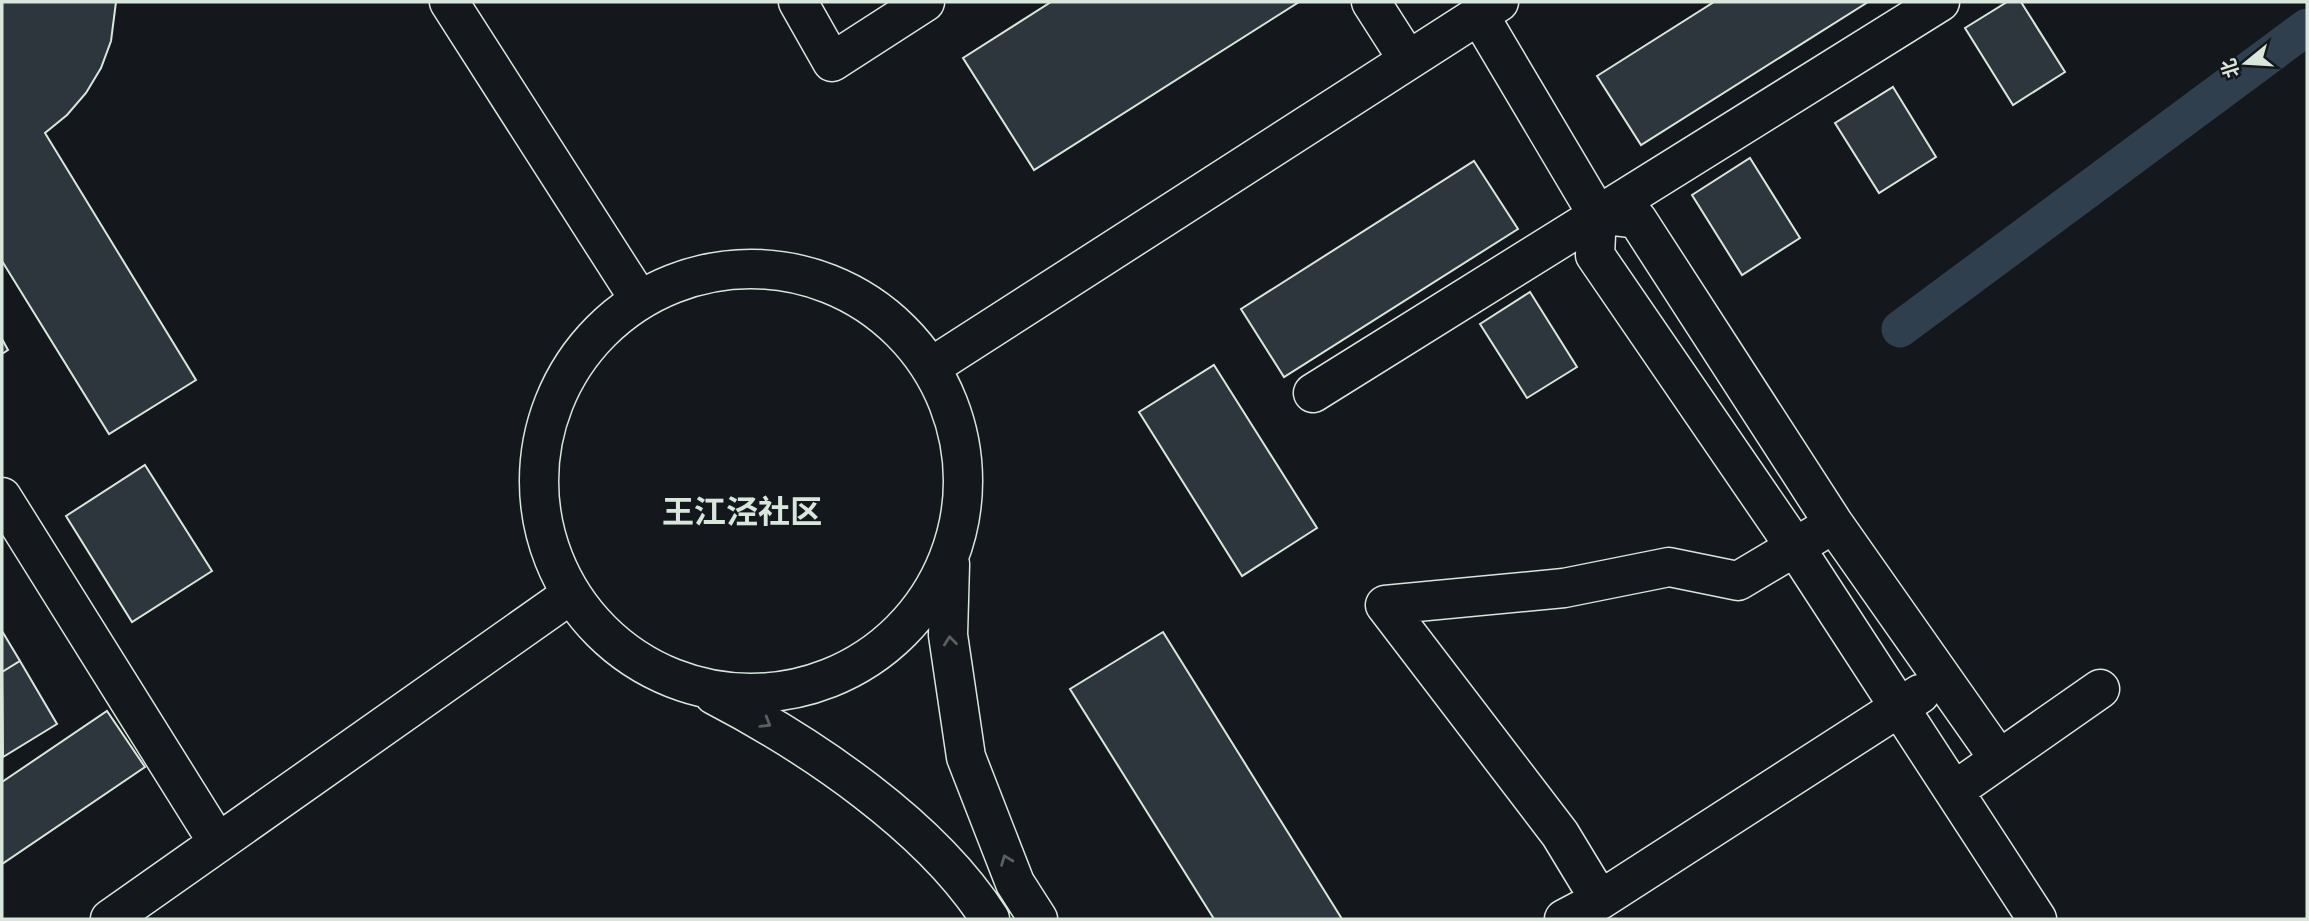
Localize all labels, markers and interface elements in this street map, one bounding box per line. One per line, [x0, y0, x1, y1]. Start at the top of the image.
north arrow [2211, 28, 2281, 98]
text: 北 [2216, 56, 2244, 81]
district label: 王江泾社区 [662, 493, 822, 531]
one-way arrow [942, 635, 957, 647]
one-way arrow [758, 715, 771, 728]
one-way arrow [1000, 854, 1014, 866]

